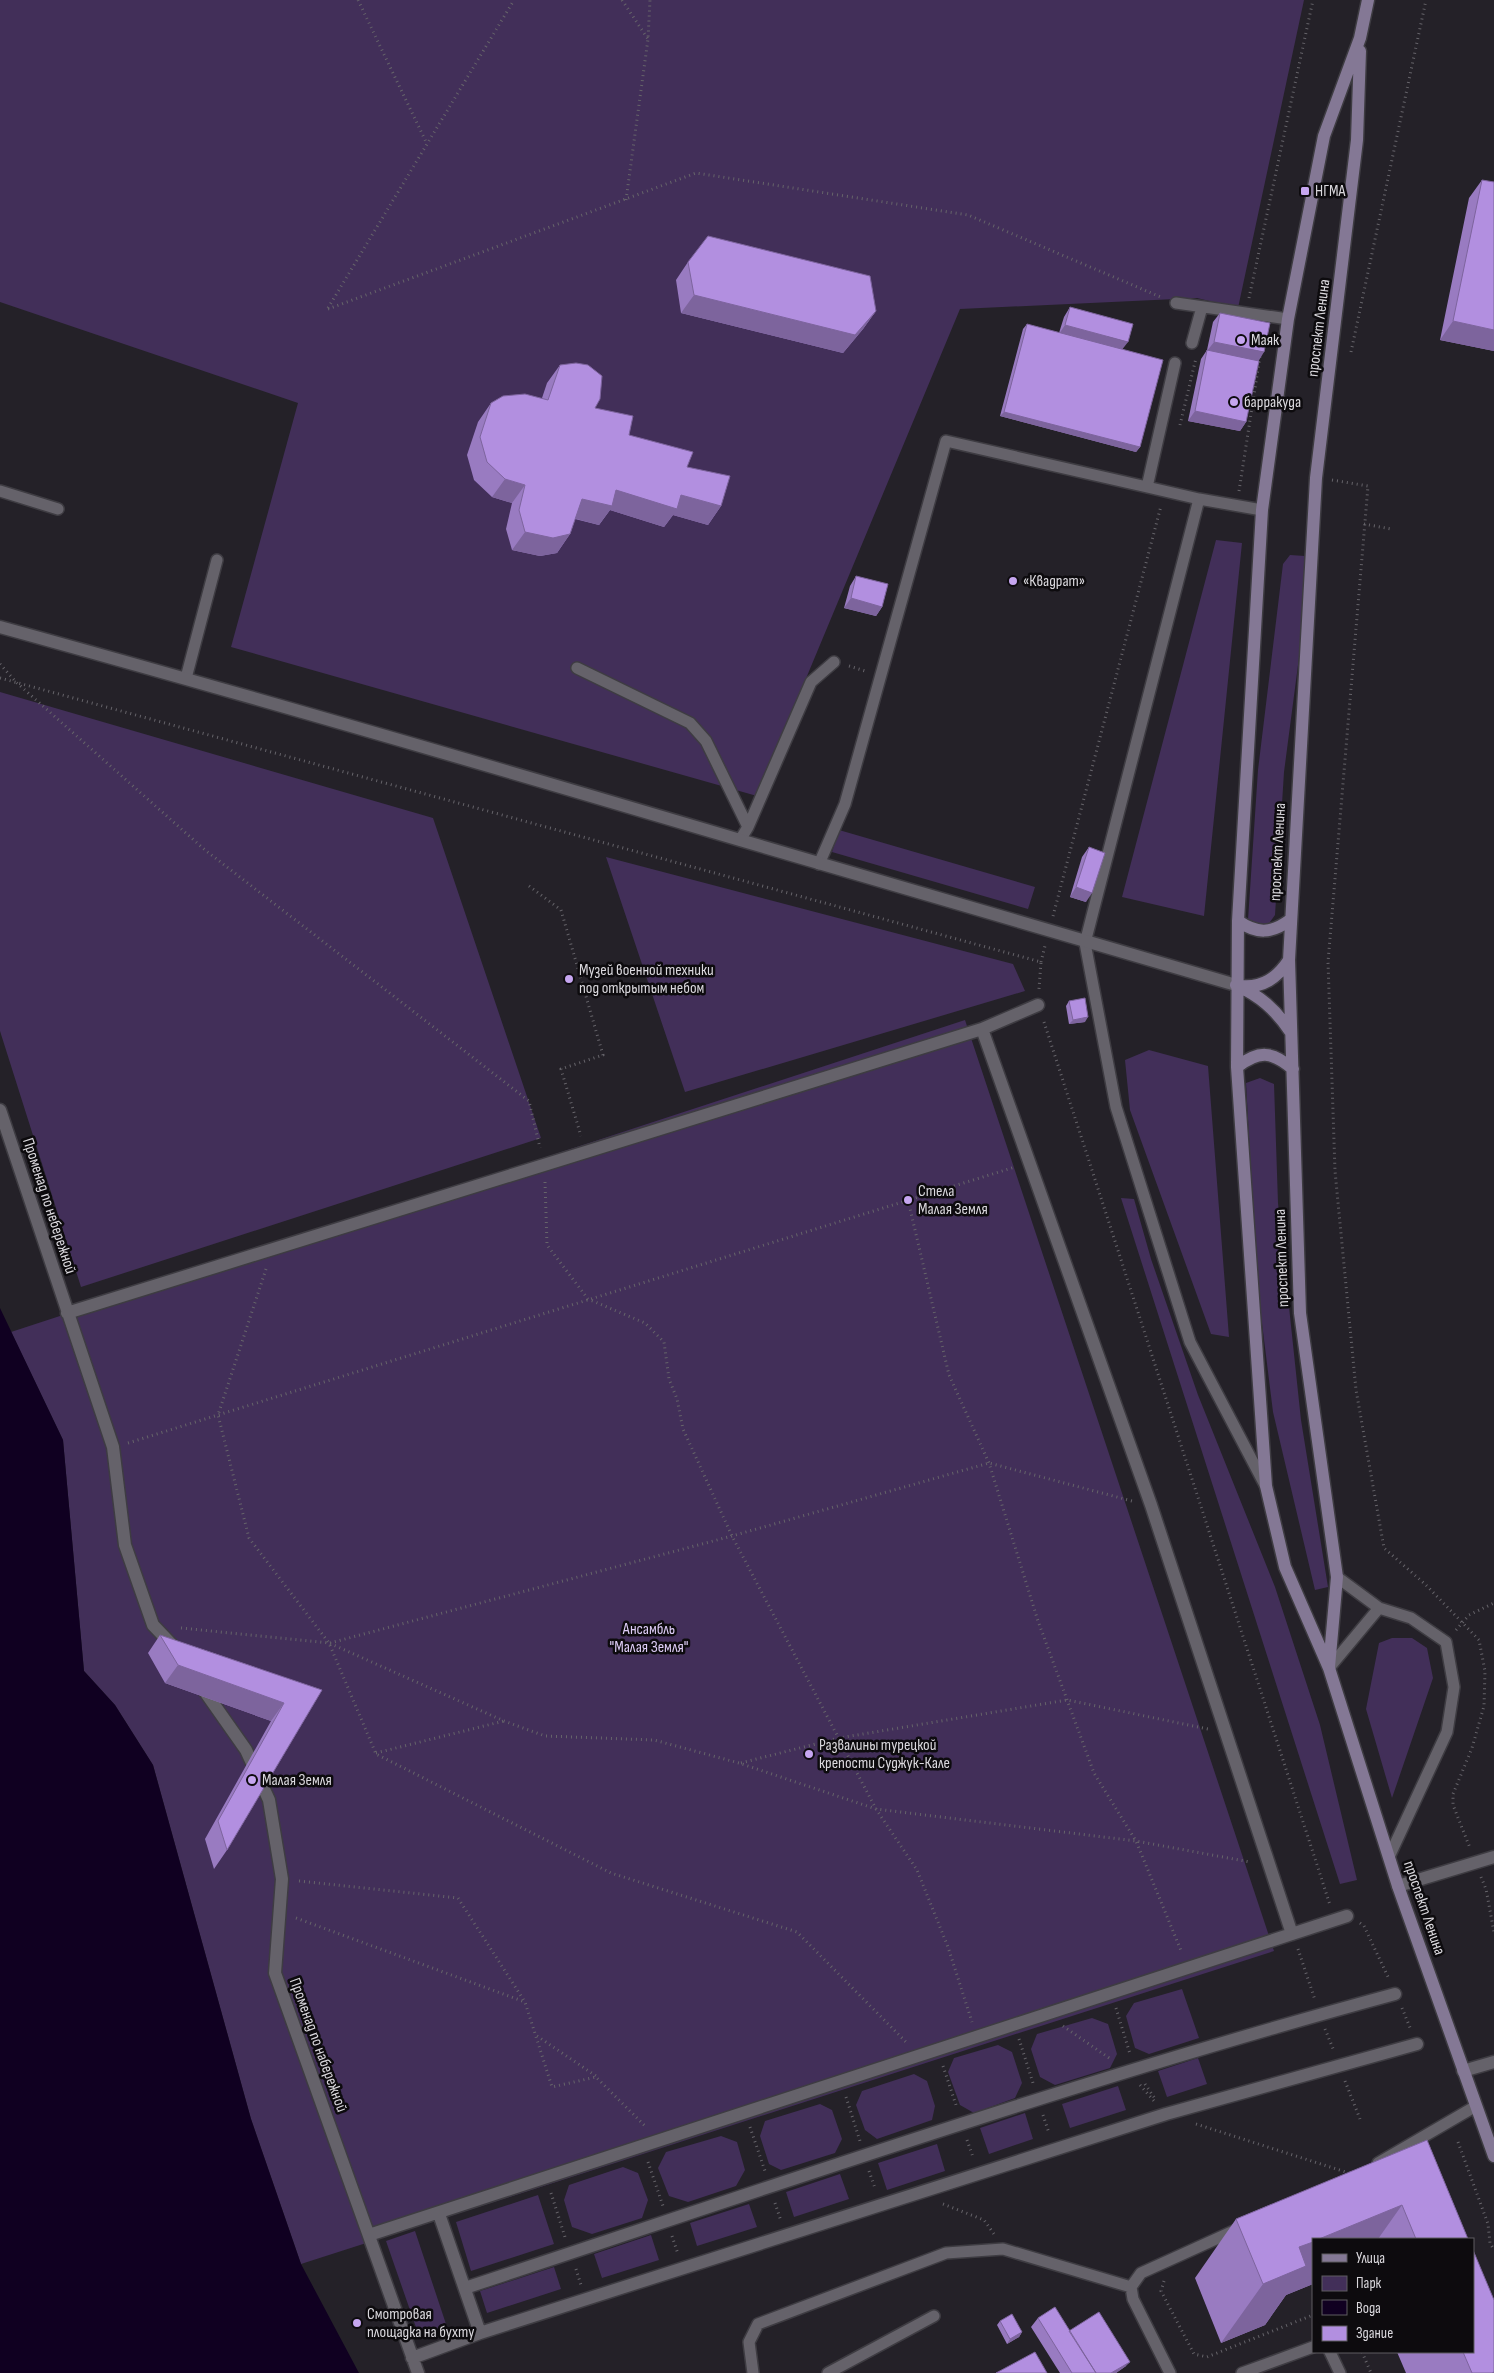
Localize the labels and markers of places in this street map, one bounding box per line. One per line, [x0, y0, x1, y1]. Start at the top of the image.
place label: НГМА [1315, 182, 1345, 201]
marker: НГМА [1299, 185, 1311, 197]
place label: Маяк [1251, 331, 1280, 350]
marker: Маяк [1235, 334, 1247, 346]
place label: барракуда [1244, 393, 1301, 412]
marker: барракуда [1228, 396, 1240, 408]
place label: «Квадрат» [1023, 572, 1085, 591]
marker: «Квадрат» [1007, 575, 1019, 587]
place label: Музей военной техники под открытым небом [579, 961, 714, 998]
marker: Музей военной техники под открытым небом [563, 973, 575, 985]
place label: Стела Малая Земля [918, 1182, 988, 1219]
marker: Стела Малая Земля [902, 1194, 914, 1206]
place label: Развалины турецкой крепости Суджук-Кале [819, 1736, 950, 1773]
marker: Развалины турецкой крепости Суджук-Кале [803, 1748, 815, 1760]
place label: Малая Земля [262, 1771, 332, 1790]
marker: Малая Земля [246, 1774, 258, 1786]
place label: Смотровая площадка на бухту [367, 2305, 474, 2342]
marker: Смотровая площадка на бухту [351, 2317, 363, 2329]

